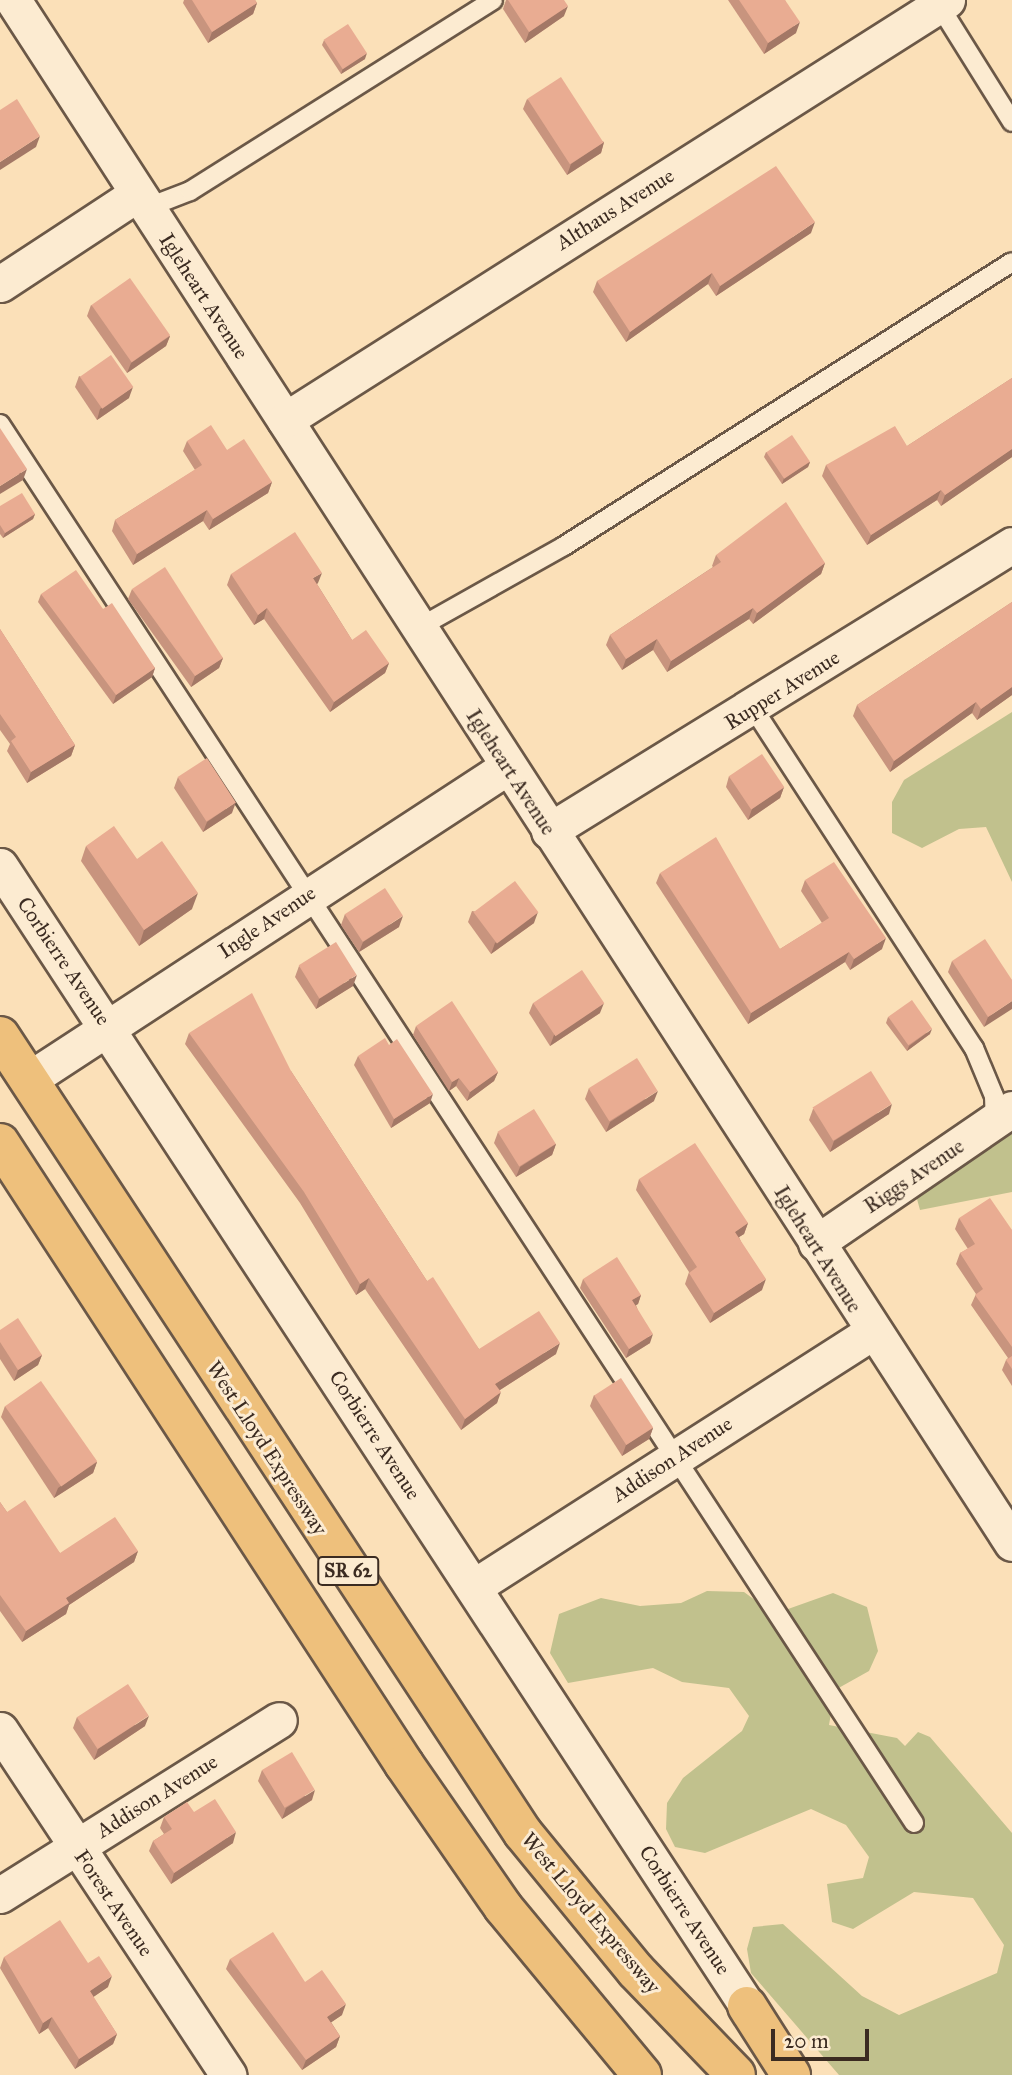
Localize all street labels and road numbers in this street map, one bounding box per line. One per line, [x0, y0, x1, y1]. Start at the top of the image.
street label: Althaus Avenue [551, 163, 679, 255]
street label: Igleheart Avenue [154, 228, 254, 364]
street label: Rupper Avenue [720, 645, 844, 735]
street label: Igleheart Avenue [461, 704, 561, 840]
street label: Ingle Avenue [213, 880, 321, 964]
street label: Corbierre Avenue [12, 892, 116, 1030]
street label: Riggs Avenue [859, 1133, 969, 1219]
street label: Igleheart Avenue [769, 1181, 867, 1317]
street label: West Lloyd Expressway [201, 1356, 333, 1540]
street label: Corbierre Avenue [324, 1366, 426, 1504]
street label: Addison Avenue [607, 1411, 737, 1507]
road number: SR 62 [316, 1555, 380, 1586]
street label: Addison Avenue [92, 1749, 222, 1843]
street label: West Lloyd Expressway [516, 1827, 666, 1999]
street label: Corbierre Avenue [634, 1841, 736, 1979]
street label: Forest Avenue [69, 1845, 159, 1961]

